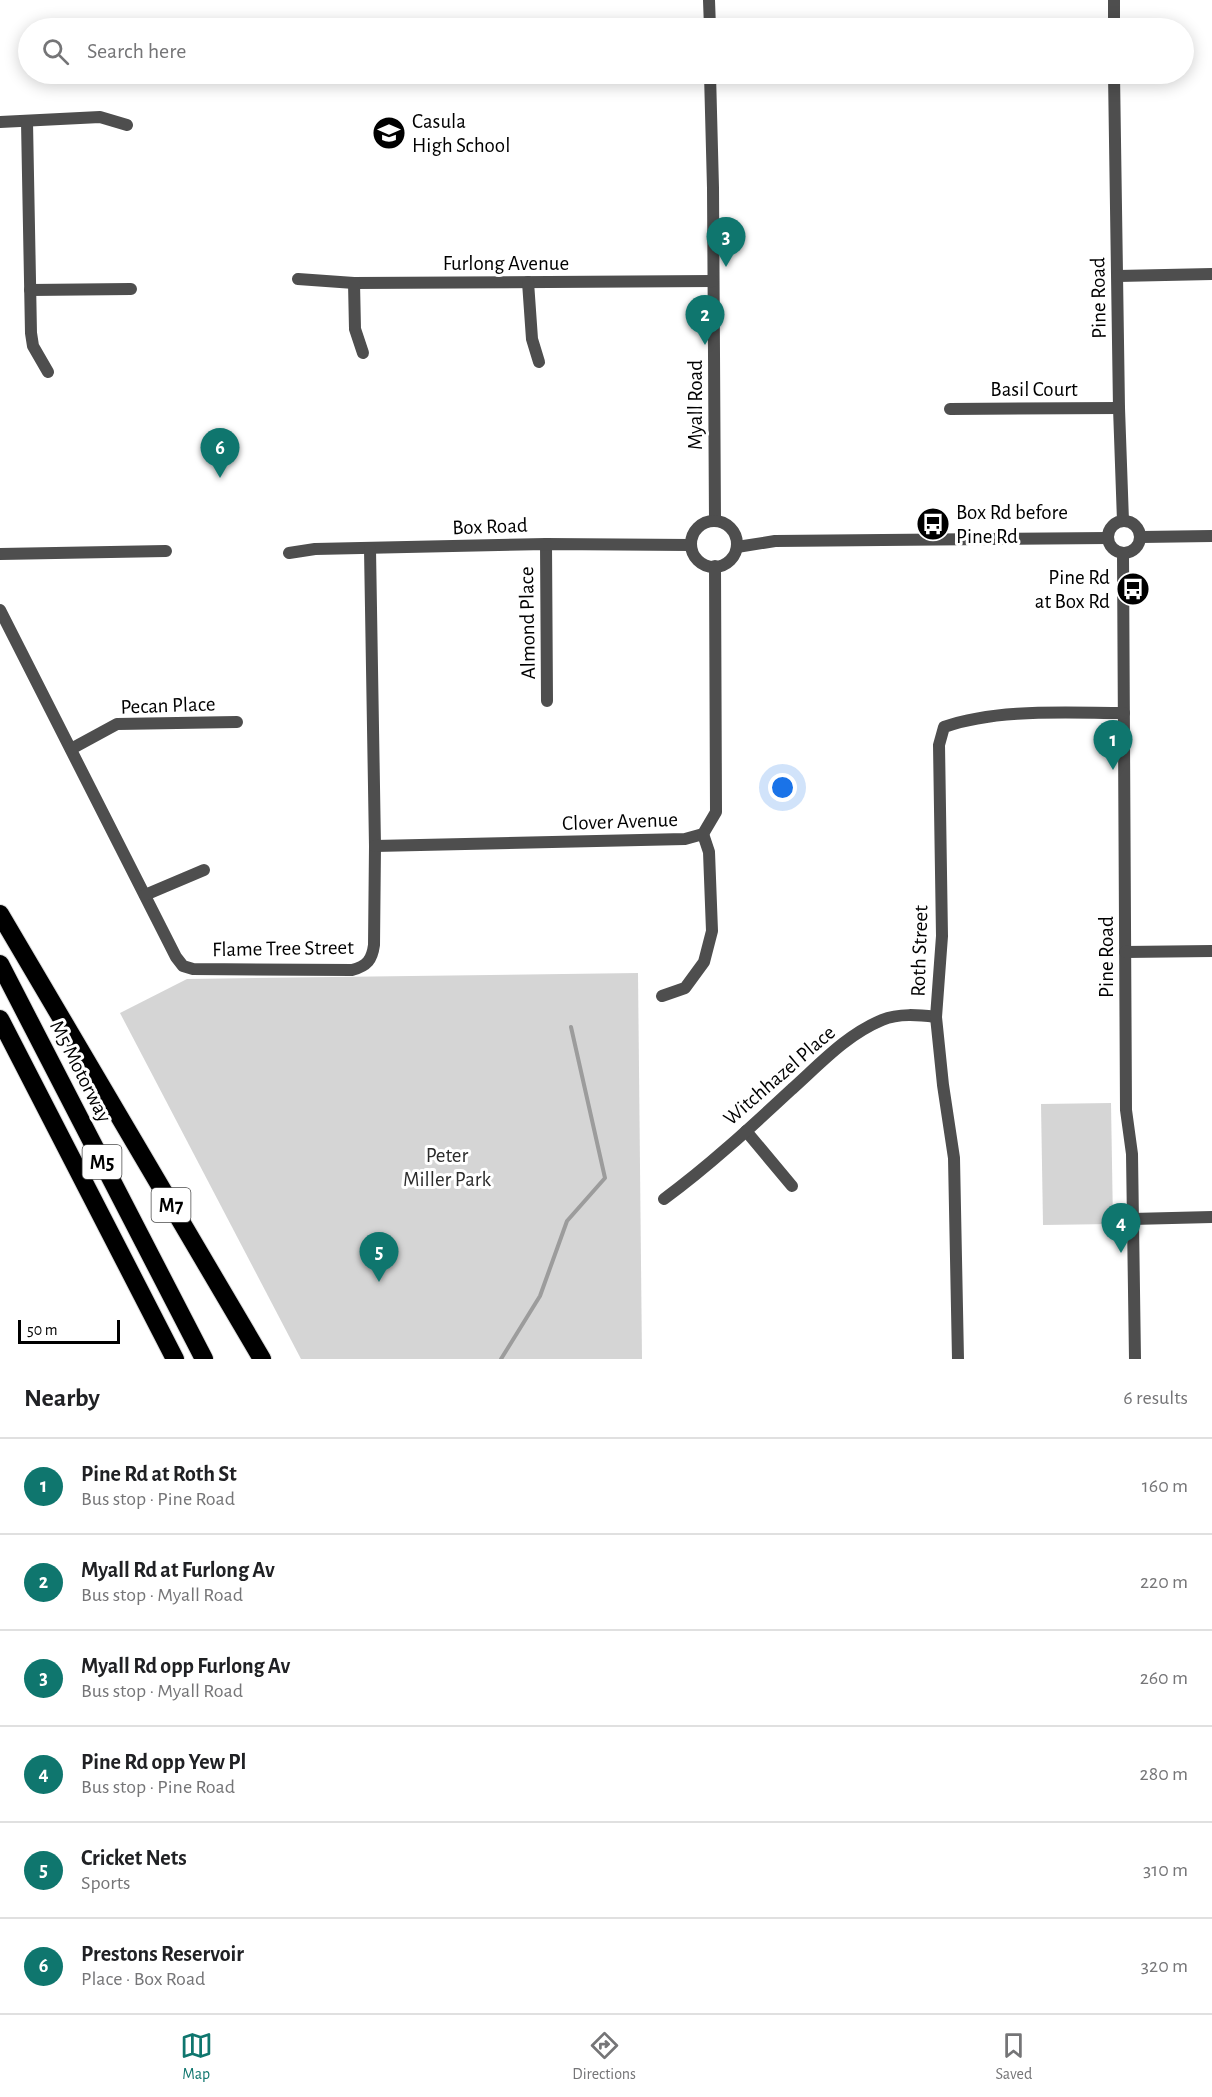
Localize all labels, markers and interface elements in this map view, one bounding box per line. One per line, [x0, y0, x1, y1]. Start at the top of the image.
search box [18, 18, 1194, 84]
icon: search [39, 35, 72, 68]
text: Search here [87, 40, 186, 62]
place label: Casula High School [412, 111, 510, 156]
school or university icon: Casula High School [371, 115, 407, 151]
pin: 3 [706, 218, 746, 267]
street label: Furlong Avenue [443, 253, 569, 274]
street label: Pine Road [1087, 257, 1110, 339]
pin: 2 [686, 296, 724, 345]
street label: Myall Road [685, 360, 706, 450]
street label: Basil Court [990, 379, 1078, 400]
pin: 6 [200, 428, 240, 478]
place label: Box Rd before Pine Rd [956, 502, 1068, 547]
bus stop icon: Box Rd before Pine Rd [915, 506, 951, 542]
street label: Box Road [452, 515, 528, 538]
street label: Almond Place [516, 566, 539, 680]
place label: Pine Rd at Box Rd [1035, 567, 1110, 612]
bus stop icon: Pine Rd at Box Rd [1115, 571, 1151, 607]
street label: Pecan Place [120, 693, 216, 718]
pin: 1 [1094, 720, 1132, 770]
your location [768, 773, 797, 802]
street label: Clover Avenue [562, 809, 678, 834]
street label: Roth Street [907, 905, 932, 997]
street label: Pine Road [1096, 916, 1117, 998]
street label: Flame Tree Street [212, 937, 354, 960]
street label: M5 Motorway [46, 1017, 115, 1125]
street label: Witchhazel Place [720, 1021, 839, 1129]
road number: M5 [82, 1145, 122, 1179]
park label: Peter Miller Park [403, 1145, 492, 1190]
road number: M7 [152, 1188, 190, 1222]
pin: 4 [1102, 1204, 1140, 1253]
pin: 5 [360, 1232, 398, 1282]
scale bar [18, 1317, 120, 1344]
text: 50 m [27, 1322, 58, 1338]
text: Nearby [24, 1385, 100, 1411]
text: 6 results [1123, 1388, 1188, 1408]
text: Pine Rd at Roth St [81, 1463, 237, 1485]
text: 1 [40, 1476, 47, 1496]
text: 160 m [1142, 1476, 1188, 1496]
text: Bus stop · Pine Road [81, 1489, 235, 1509]
text: Myall Rd at Furlong Av [81, 1559, 275, 1581]
text: 2 [39, 1572, 48, 1592]
text: 220 m [1140, 1572, 1188, 1592]
text: Bus stop · Myall Road [81, 1585, 243, 1605]
text: Myall Rd opp Furlong Av [81, 1655, 290, 1677]
text: 3 [39, 1668, 48, 1688]
text: 260 m [1140, 1668, 1188, 1688]
text: Bus stop · Myall Road [81, 1681, 243, 1701]
text: Pine Rd opp Yew Pl [81, 1751, 246, 1773]
text: 4 [38, 1764, 49, 1784]
text: 280 m [1140, 1764, 1188, 1784]
text: Bus stop · Pine Road [81, 1777, 235, 1797]
text: Cricket Nets [81, 1847, 187, 1869]
text: 5 [39, 1860, 48, 1880]
text: 310 m [1143, 1860, 1188, 1880]
text: Sports [81, 1873, 130, 1893]
text: Prestons Reservoir [81, 1943, 244, 1965]
text: 6 [39, 1956, 48, 1976]
text: 320 m [1141, 1956, 1188, 1976]
text: Place · Box Road [81, 1969, 205, 1989]
tab: Map [180, 2029, 213, 2084]
tab: Directions [572, 2029, 636, 2084]
tab: Saved [996, 2029, 1032, 2084]

